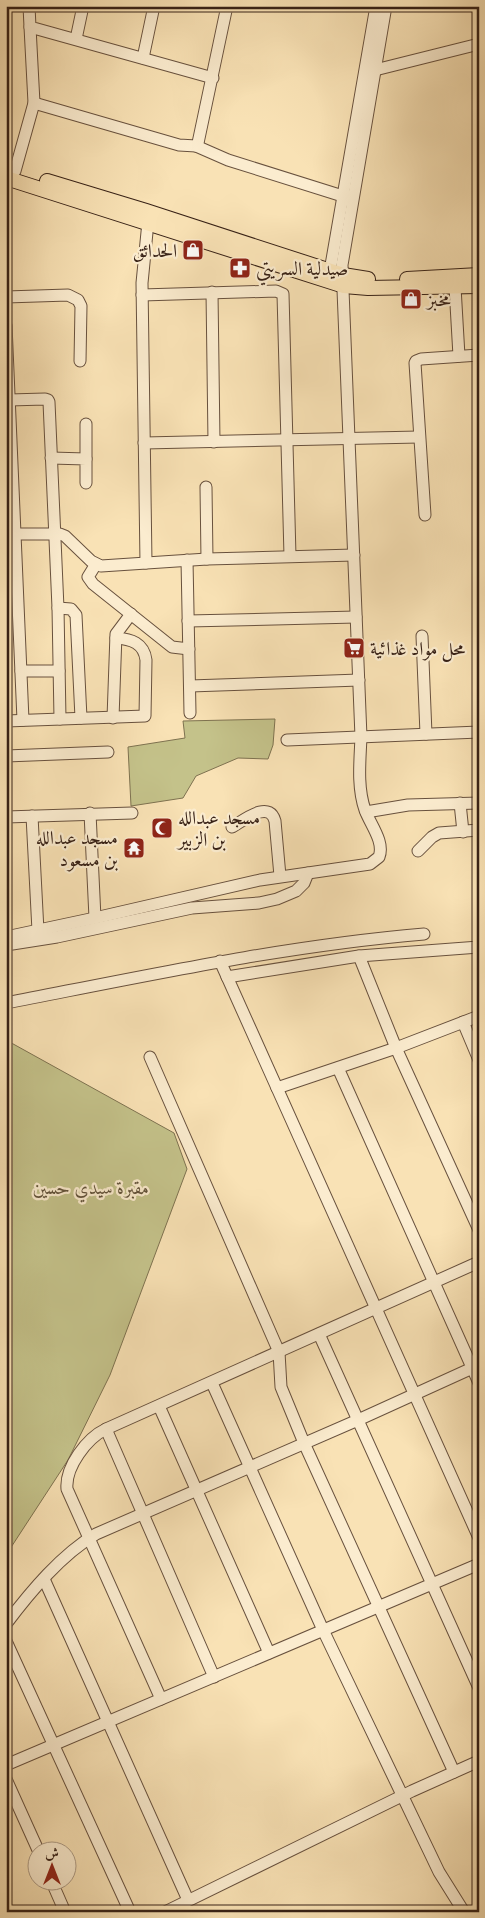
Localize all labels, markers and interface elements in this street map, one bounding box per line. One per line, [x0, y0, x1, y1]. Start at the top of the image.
shop icon: الحدائق [181, 238, 205, 262]
place label: الحدائق [133, 240, 177, 264]
pharmacy icon: صيدلية السريتي [228, 256, 252, 280]
place label: صيدلية السريتي [256, 258, 348, 286]
shop icon: مخبز [399, 287, 423, 311]
place label: مخبز [425, 289, 451, 313]
supermarket icon: محل مواد غذائية [342, 636, 366, 660]
place label: محل مواد غذائية [370, 638, 466, 662]
place label: مسجد عبدالله بن الزبير [176, 807, 260, 853]
mosque icon: مسجد عبدالله بن الزبير [150, 816, 174, 840]
place label: مسجد عبدالله بن مسعود [36, 827, 118, 873]
temple icon: مسجد عبدالله بن مسعود [122, 836, 146, 860]
park label: مقبرة سيدي حسين [33, 1177, 149, 1203]
north arrow [28, 1840, 78, 1890]
text: ش [45, 1845, 59, 1863]

